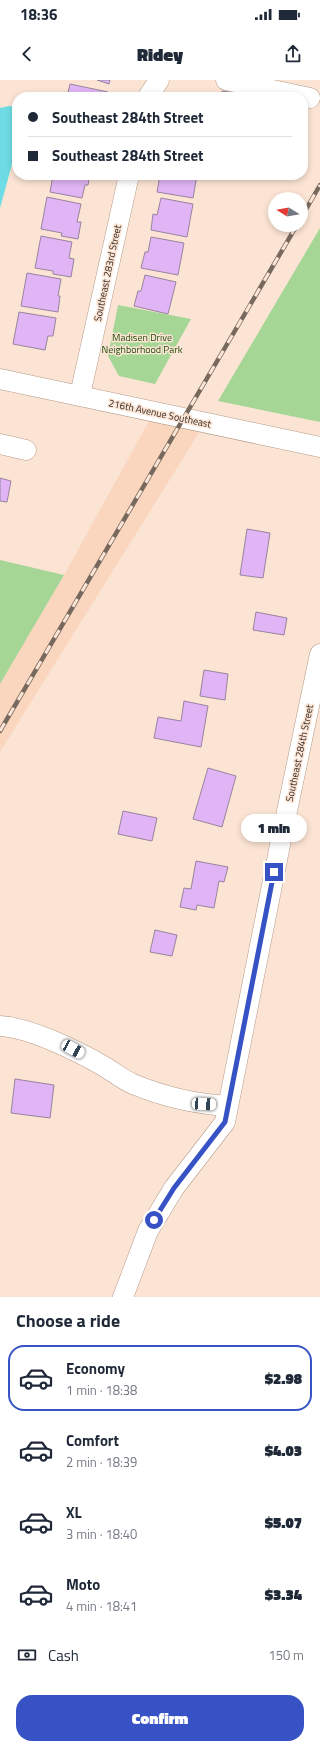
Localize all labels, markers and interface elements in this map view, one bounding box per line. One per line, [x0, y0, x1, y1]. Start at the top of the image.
text: 18:36 [20, 3, 57, 26]
text: Ridey [137, 41, 183, 68]
icon: back [16, 43, 38, 65]
icon: share [282, 43, 304, 65]
text: Southeast 284th Street [52, 106, 204, 129]
text: Southeast 284th Street [52, 144, 204, 167]
north arrow [268, 192, 308, 232]
map controls [268, 192, 308, 232]
street label: Southeast 283rd Street [90, 223, 125, 323]
park label: Madisen Drive Neighborhood Park [101, 330, 183, 357]
street label: 216th Avenue Southeast [107, 395, 213, 432]
street label: Southeast 284th Street [282, 703, 317, 803]
callout: 1 min [241, 814, 307, 842]
text: 1 min [258, 818, 290, 838]
route end [265, 863, 283, 881]
car [60, 1038, 86, 1060]
car [192, 1097, 216, 1111]
route start [145, 1211, 163, 1229]
text: Choose a ride [16, 1307, 120, 1334]
text: Economy [66, 1357, 125, 1380]
icon: car [18, 1360, 54, 1396]
text: $2.98 [265, 1367, 302, 1390]
text: 1 min · 18:38 [66, 1380, 137, 1400]
text: Comfort [66, 1429, 119, 1452]
icon: car [18, 1432, 54, 1468]
text: $4.03 [265, 1439, 302, 1462]
text: 2 min · 18:39 [66, 1452, 137, 1472]
text: XL [66, 1501, 82, 1524]
icon: car [18, 1504, 54, 1540]
text: $5.07 [265, 1511, 302, 1534]
text: 3 min · 18:40 [66, 1524, 137, 1544]
text: Moto [66, 1573, 100, 1596]
icon: car [18, 1576, 54, 1612]
text: $3.34 [265, 1583, 302, 1606]
text: 4 min · 18:41 [66, 1596, 137, 1616]
icon: cash [16, 1644, 38, 1666]
text: Cash [48, 1644, 79, 1667]
text: 150 m [268, 1645, 304, 1665]
button: Confirm [16, 1695, 304, 1741]

